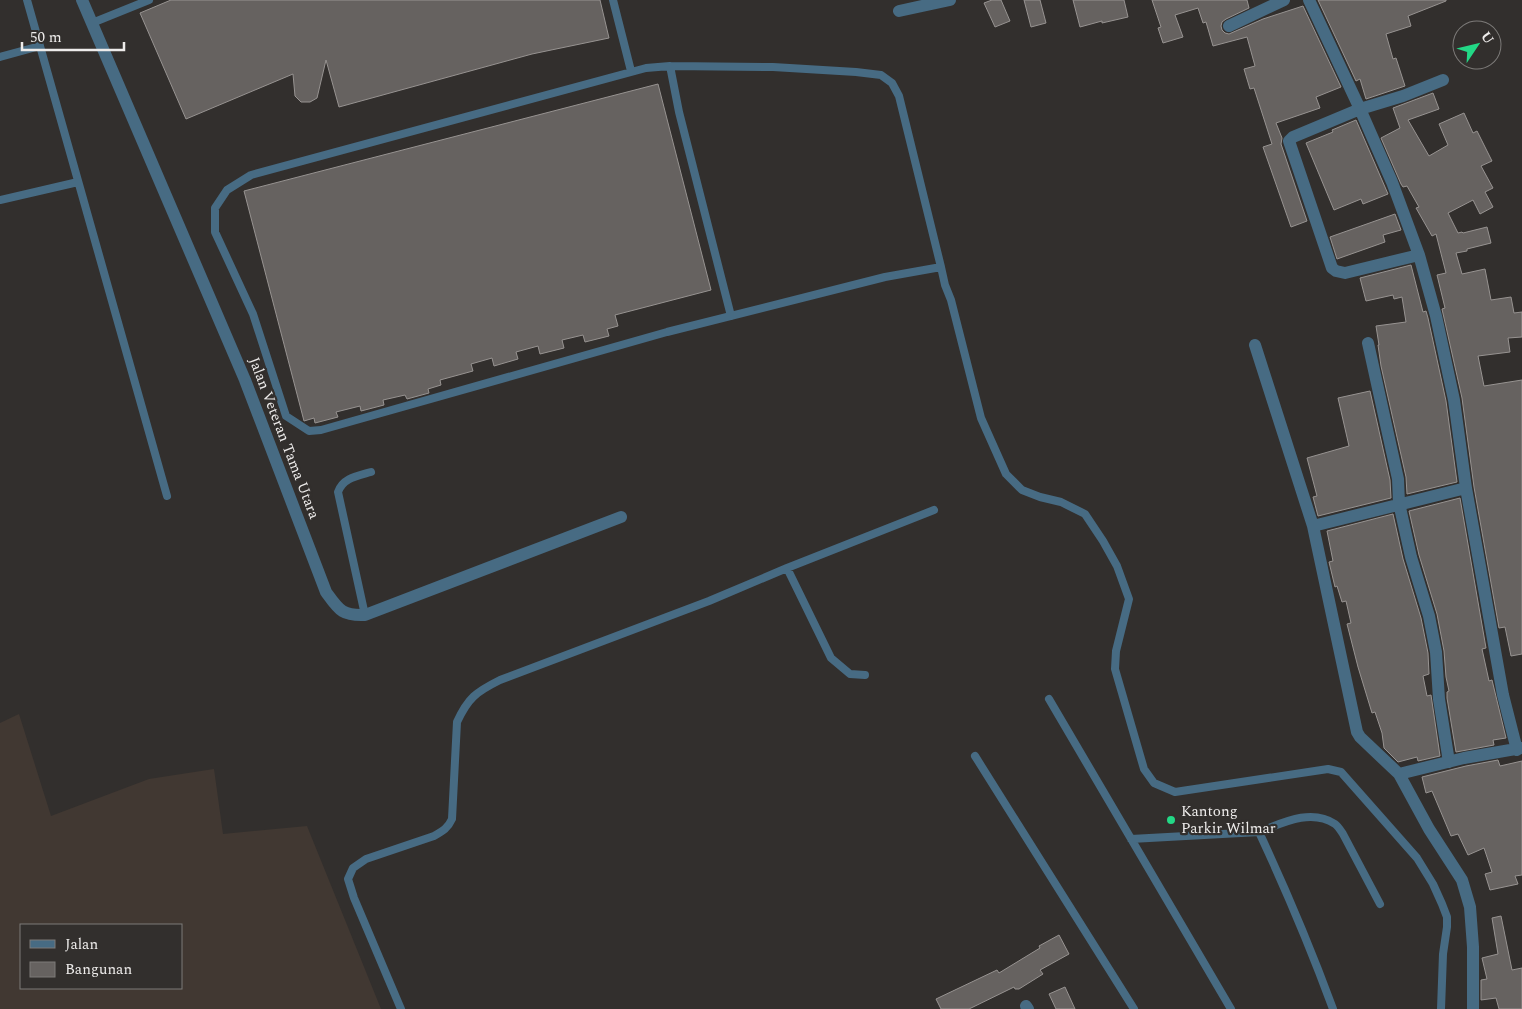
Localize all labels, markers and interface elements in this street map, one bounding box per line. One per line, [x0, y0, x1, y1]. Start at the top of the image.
scale bar [22, 20, 125, 52]
north arrow [1452, 20, 1502, 70]
text: 50 m [30, 26, 62, 49]
text: U [1475, 27, 1499, 49]
street label: Jalan Veteran Tama Utara [242, 354, 326, 523]
place label: Kantong Parkir Wilmar [1181, 800, 1276, 840]
marker: Kantong Parkir Wilmar [1165, 814, 1177, 826]
legend [20, 924, 182, 989]
text: Jalan [65, 933, 98, 956]
text: Bangunan [65, 958, 132, 981]

